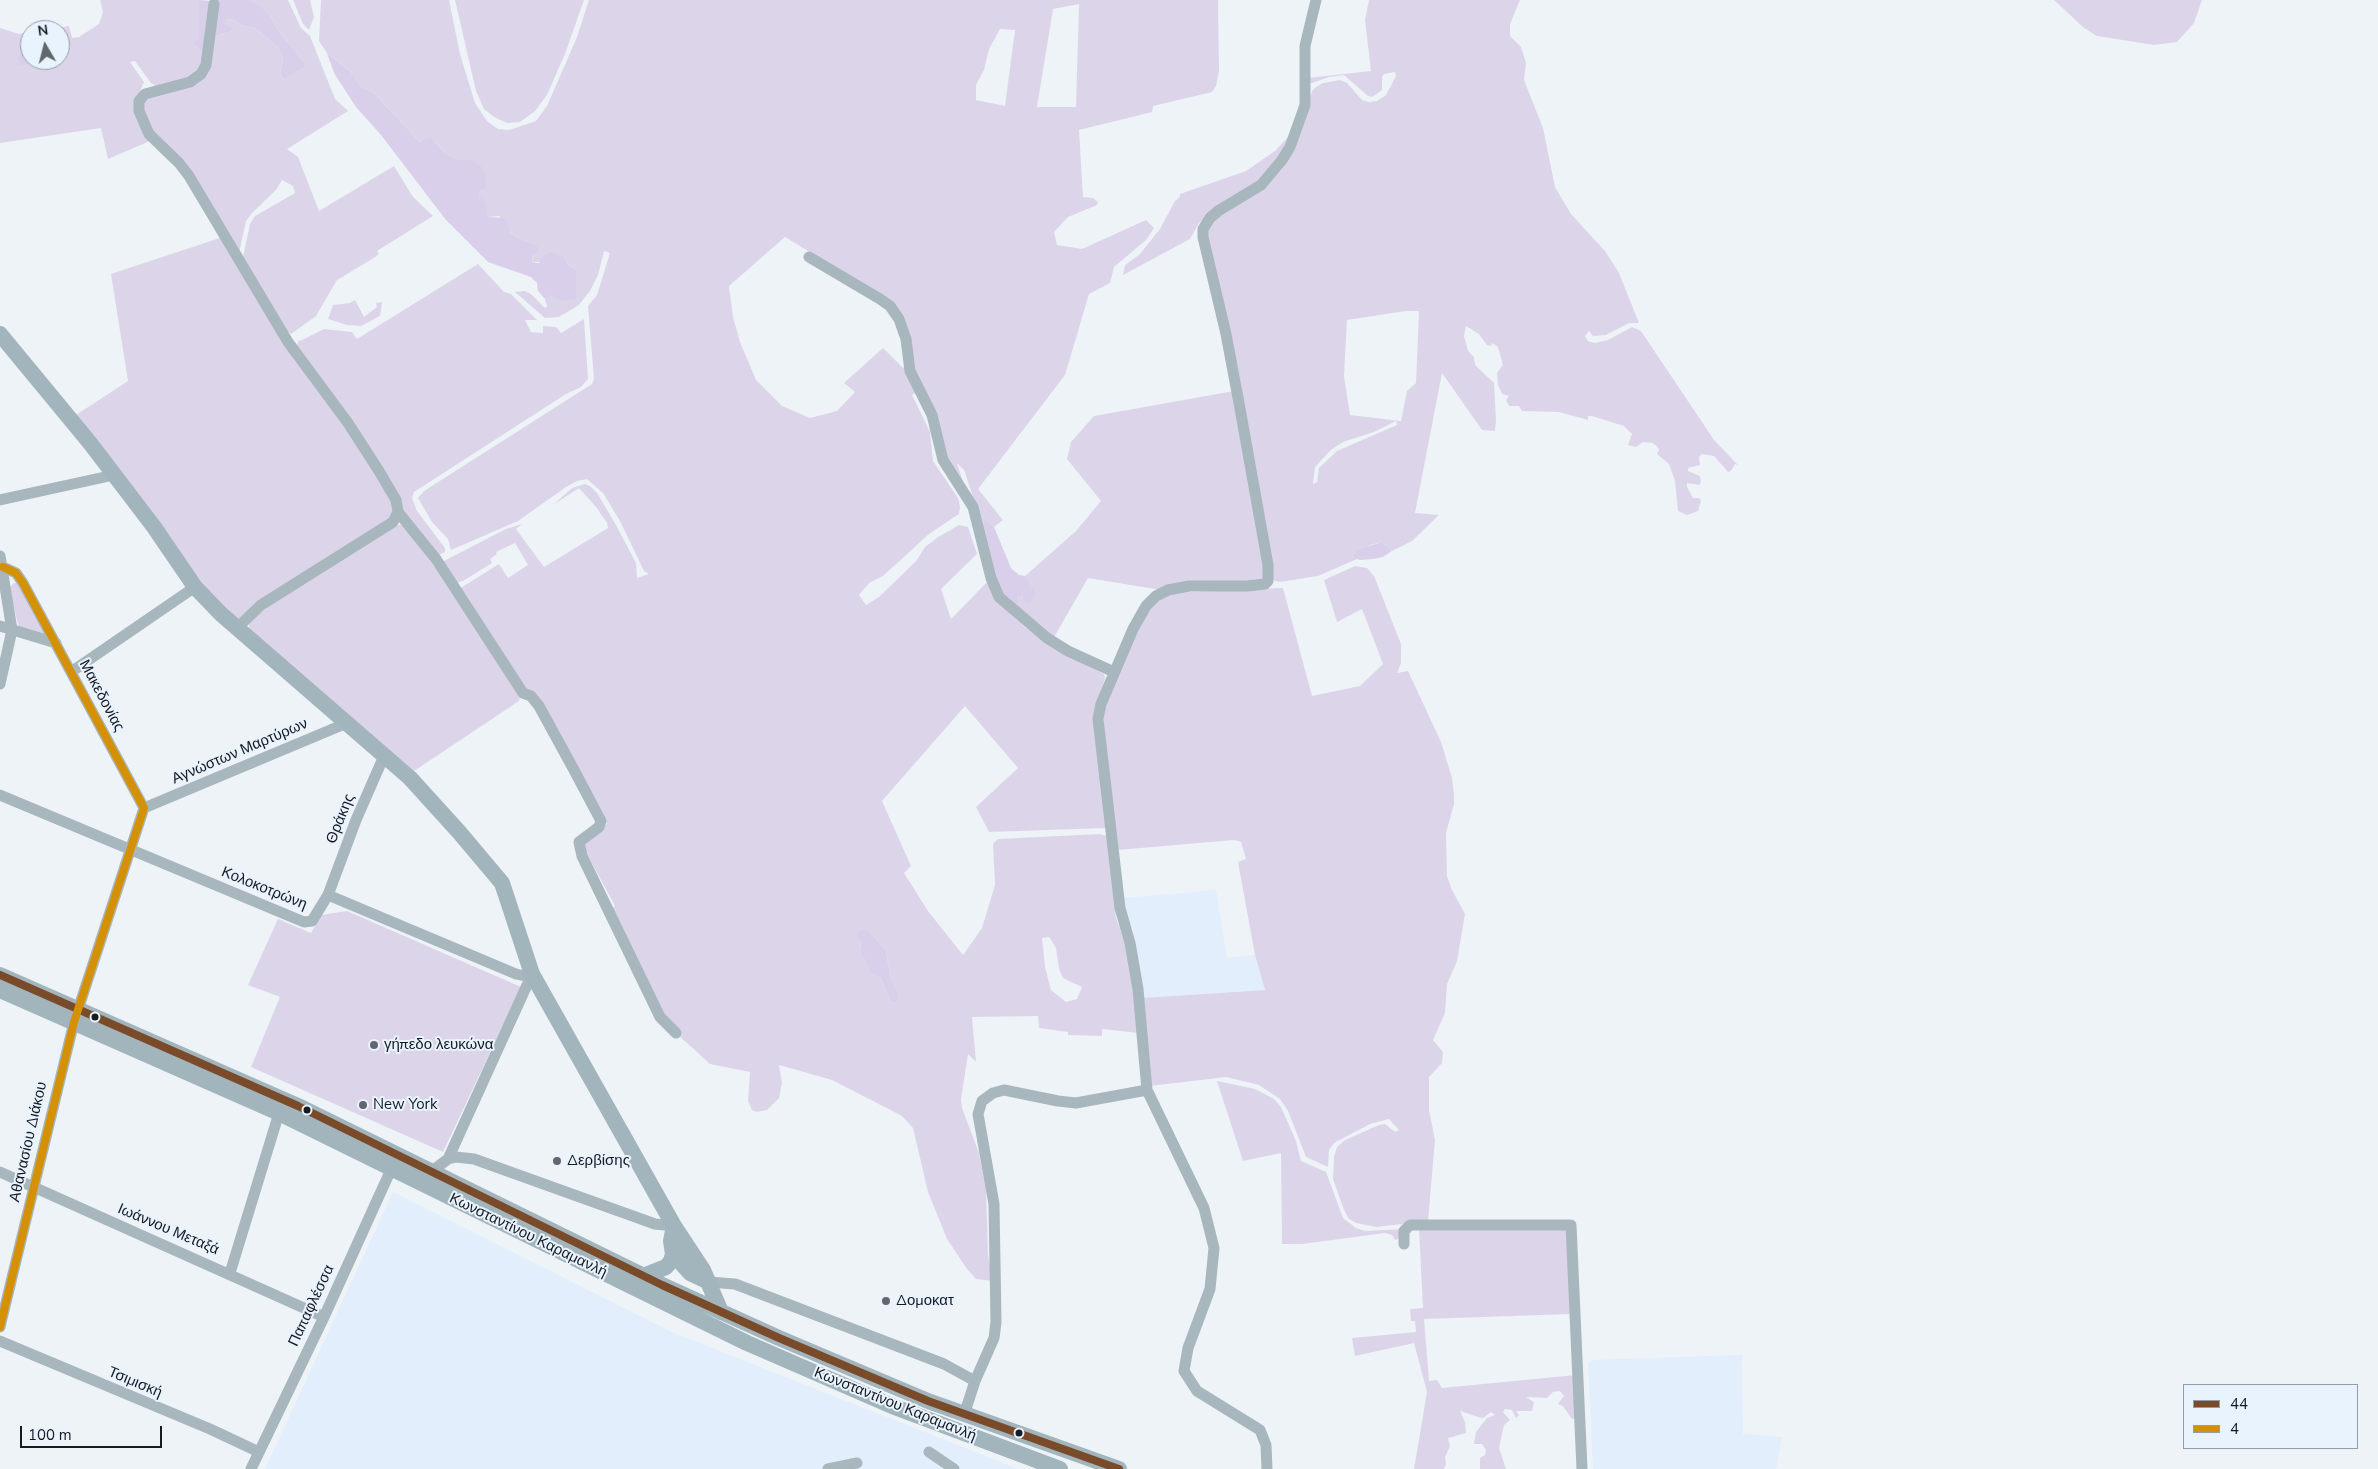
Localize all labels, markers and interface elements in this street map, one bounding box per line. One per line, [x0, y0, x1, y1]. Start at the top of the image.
north arrow [20, 20, 70, 70]
text: N [36, 21, 49, 41]
street label: Μακεδονίας [75, 657, 127, 735]
street label: Αγνώστων Μαρτύρων [169, 715, 311, 789]
street label: Θράκης [323, 792, 359, 846]
street label: Κολοκοτρώνη [218, 864, 310, 914]
unlabelled marker [90, 1012, 100, 1022]
place label: γήπεδο λευκώνα [384, 1036, 493, 1054]
marker: γήπεδο λευκώνα [368, 1039, 380, 1051]
street label: Αθανασίου Διάκου [6, 1080, 52, 1204]
place label: New York [373, 1096, 437, 1114]
marker: New York [357, 1099, 369, 1111]
unlabelled marker [302, 1105, 312, 1115]
place label: Δερβίσης [567, 1152, 630, 1170]
marker: Δερβίσης [551, 1155, 563, 1167]
street label: Κωνσταντίνου Καραμανλή [446, 1190, 610, 1282]
street label: Ιωάννου Μεταξά [115, 1201, 221, 1259]
street label: Παπαφλέσσα [285, 1262, 339, 1350]
place label: Δομοκατ [896, 1292, 954, 1310]
marker: Δομοκατ [880, 1295, 892, 1307]
street label: Τσιμισκή [105, 1364, 165, 1402]
street label: Κωνσταντίνου Καραμανλή [811, 1364, 979, 1446]
legend [2183, 1384, 2358, 1449]
text: 44 [2230, 1394, 2248, 1414]
scale bar [22, 1416, 165, 1448]
text: 4 [2230, 1419, 2239, 1439]
text: 100 m [28, 1425, 72, 1445]
unlabelled marker [1014, 1428, 1024, 1438]

